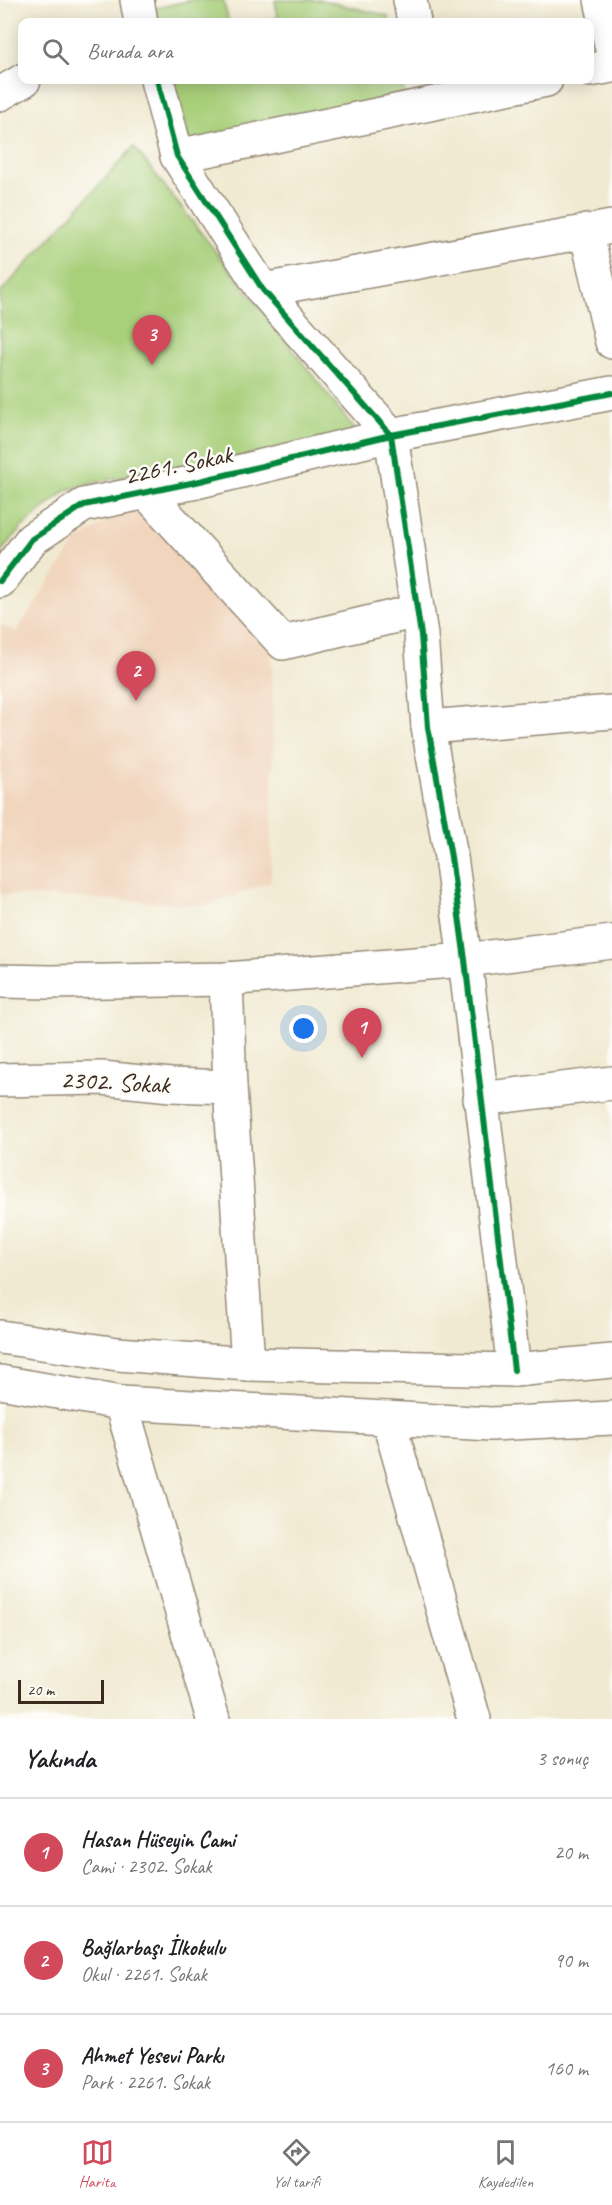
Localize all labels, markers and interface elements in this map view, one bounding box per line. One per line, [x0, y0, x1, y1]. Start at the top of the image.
search box [18, 18, 594, 84]
icon: search [39, 35, 72, 68]
text: Burada ara [87, 37, 173, 65]
pin: 3 [132, 316, 172, 365]
street label: 2261. Sokak [121, 437, 236, 492]
pin: 2 [116, 652, 156, 701]
pin: 1 [342, 1008, 382, 1058]
your location [289, 1014, 318, 1043]
street label: 2302. Sokak [60, 1063, 172, 1101]
scale bar [18, 1677, 104, 1704]
text: 20 m [27, 1680, 54, 1700]
text: Yakında [24, 1742, 95, 1775]
text: 3 sonuç [537, 1746, 588, 1771]
text: Hasan Hüseyin Cami [81, 1826, 235, 1854]
text: 1 [39, 1840, 48, 1865]
text: 20 m [554, 1840, 588, 1865]
text: Cami · 2302. Sokak [81, 1854, 212, 1879]
text: Bağlarbaşı İlkokulu [81, 1934, 225, 1962]
text: 2 [39, 1948, 48, 1973]
text: 90 m [554, 1948, 588, 1973]
text: Okul · 2261. Sokak [81, 1962, 207, 1987]
text: Ahmet Yesevi Parkı [81, 2042, 224, 2070]
text: 3 [39, 2056, 48, 2081]
text: 160 m [545, 2056, 588, 2081]
text: Park · 2261. Sokak [81, 2070, 210, 2095]
tab: Harita [79, 2136, 115, 2192]
tab: Yol tarifi [273, 2136, 320, 2192]
tab: Kaydedilen [478, 2136, 533, 2192]

